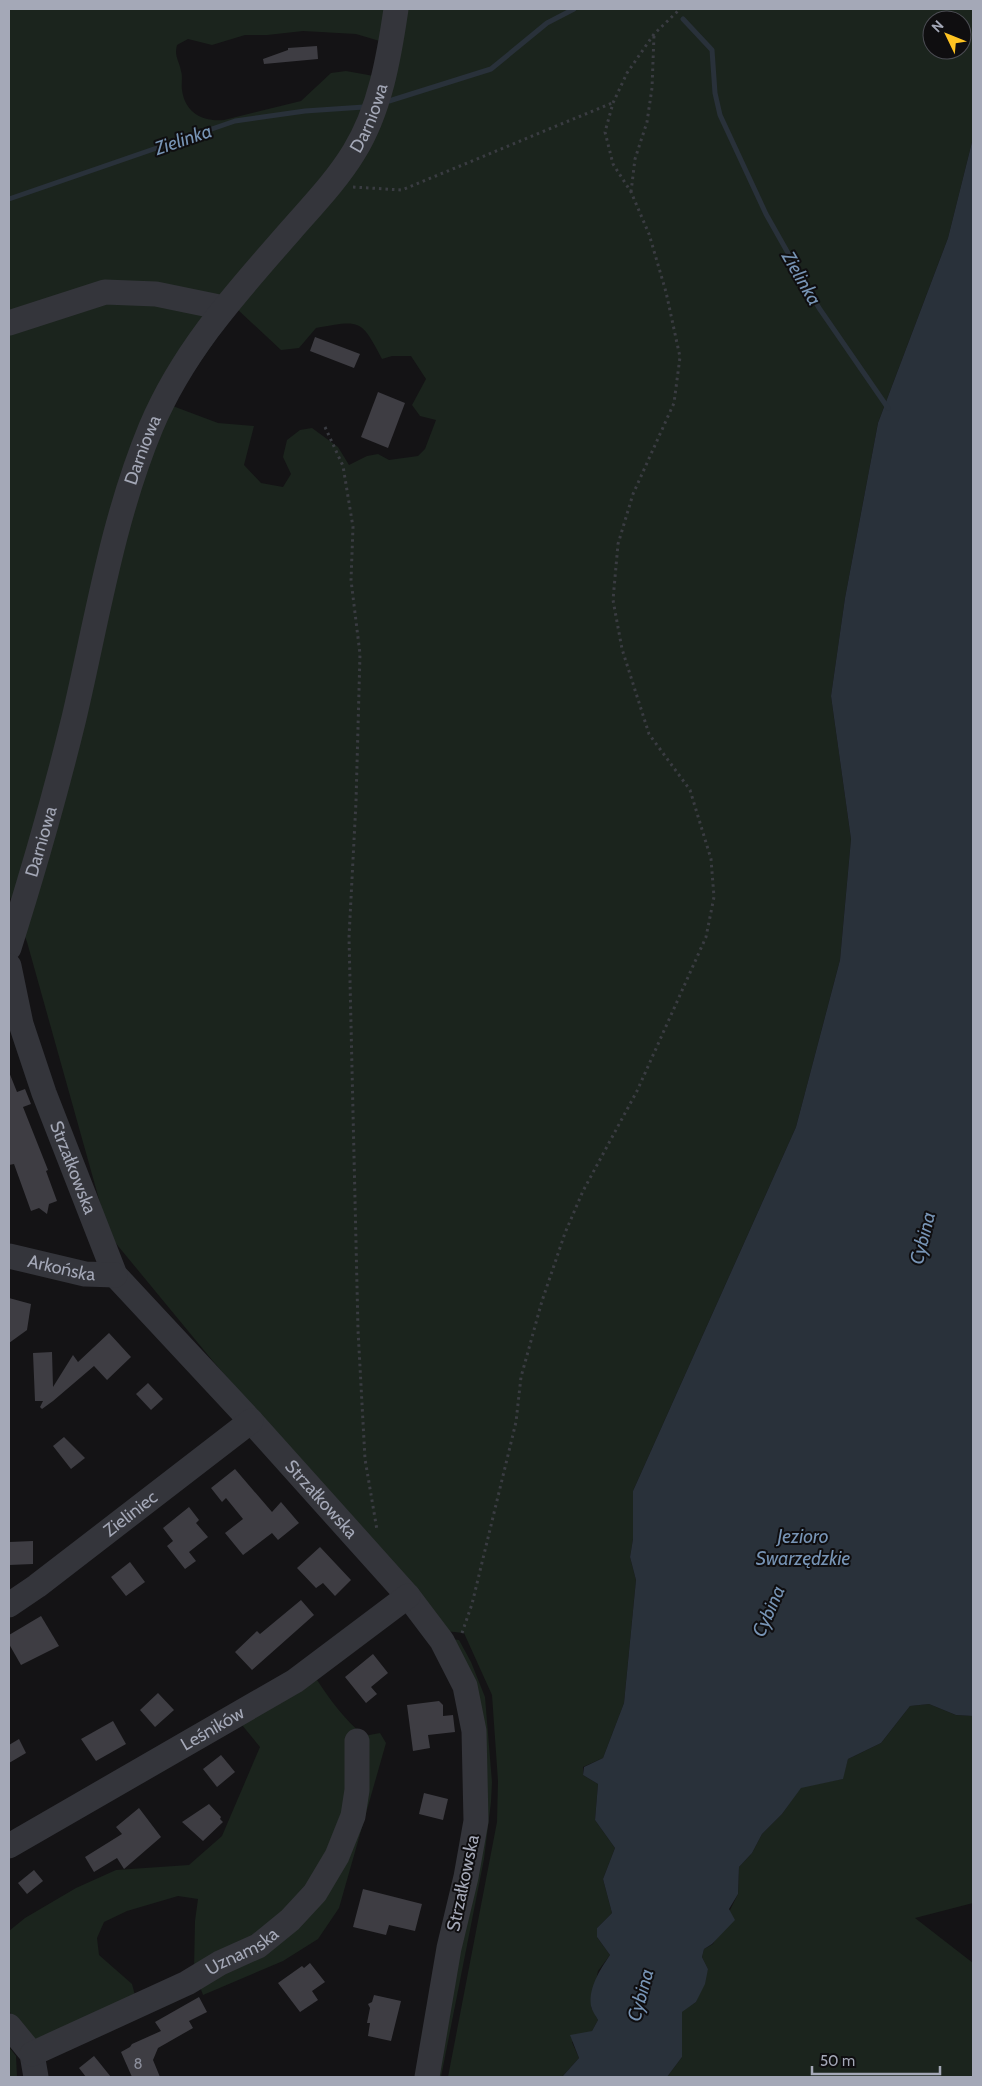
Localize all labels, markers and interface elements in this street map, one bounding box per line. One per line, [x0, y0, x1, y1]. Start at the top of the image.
north arrow [922, 10, 972, 60]
text: N [928, 16, 947, 36]
street label: Darniowa [345, 81, 392, 157]
water label: Zielinka [151, 119, 215, 160]
water label: Zielinka [776, 246, 826, 309]
street label: Darniowa [120, 411, 166, 488]
street label: Darniowa [20, 804, 62, 880]
street label: Strzałkowska [45, 1118, 101, 1218]
water label: Cybina [905, 1209, 940, 1267]
street label: Arkońska [26, 1250, 96, 1285]
street label: Strzałkowska [280, 1455, 362, 1543]
street label: Zieliniec [99, 1486, 162, 1542]
water label: Jezioro Swarzędzkie [756, 1525, 850, 1570]
water label: Cybina [747, 1582, 790, 1640]
street label: Leśników [177, 1702, 248, 1756]
street label: Strzałkowska [442, 1832, 484, 1933]
street label: Uznamska [201, 1923, 283, 1980]
water label: Cybina [622, 1966, 659, 2024]
scale bar [812, 2044, 940, 2076]
text: 50 m [820, 2052, 855, 2070]
house number: 8 [133, 2055, 143, 2073]

